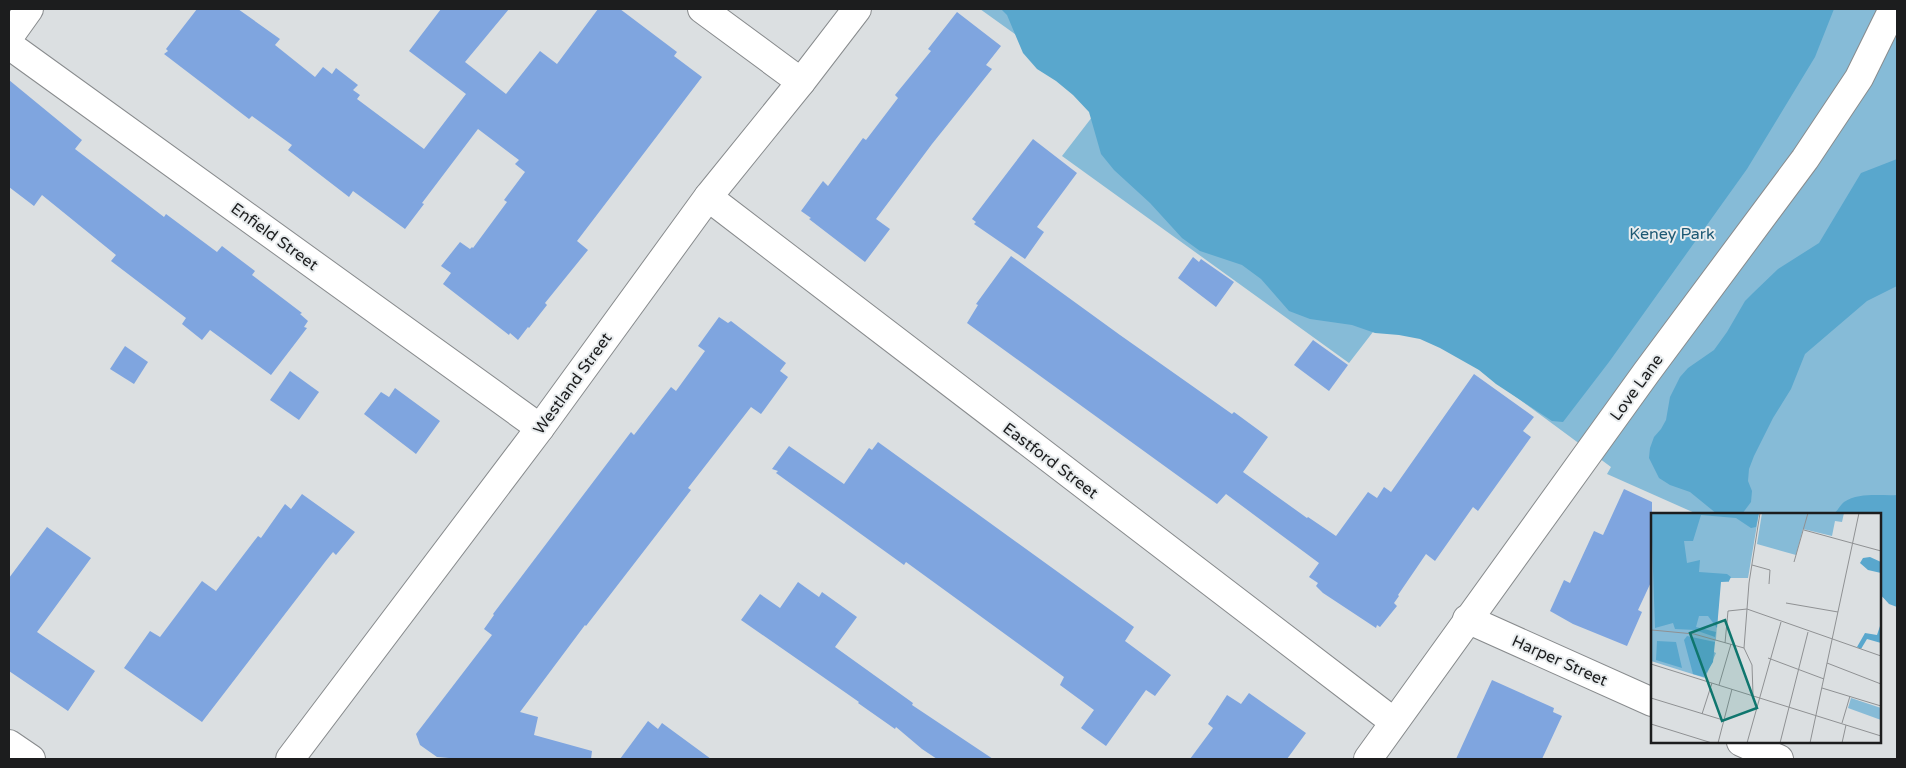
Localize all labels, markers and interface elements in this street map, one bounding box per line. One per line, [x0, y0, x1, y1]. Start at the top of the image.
street label: Enfield Street [227, 198, 322, 275]
park label: Keney Park [1629, 224, 1715, 244]
street label: Westland Street [529, 329, 616, 438]
street label: Love Lane [1606, 350, 1668, 425]
street label: Eastford Street [999, 418, 1102, 503]
inset map [1651, 513, 1881, 743]
street label: Harper Street [1509, 631, 1610, 691]

